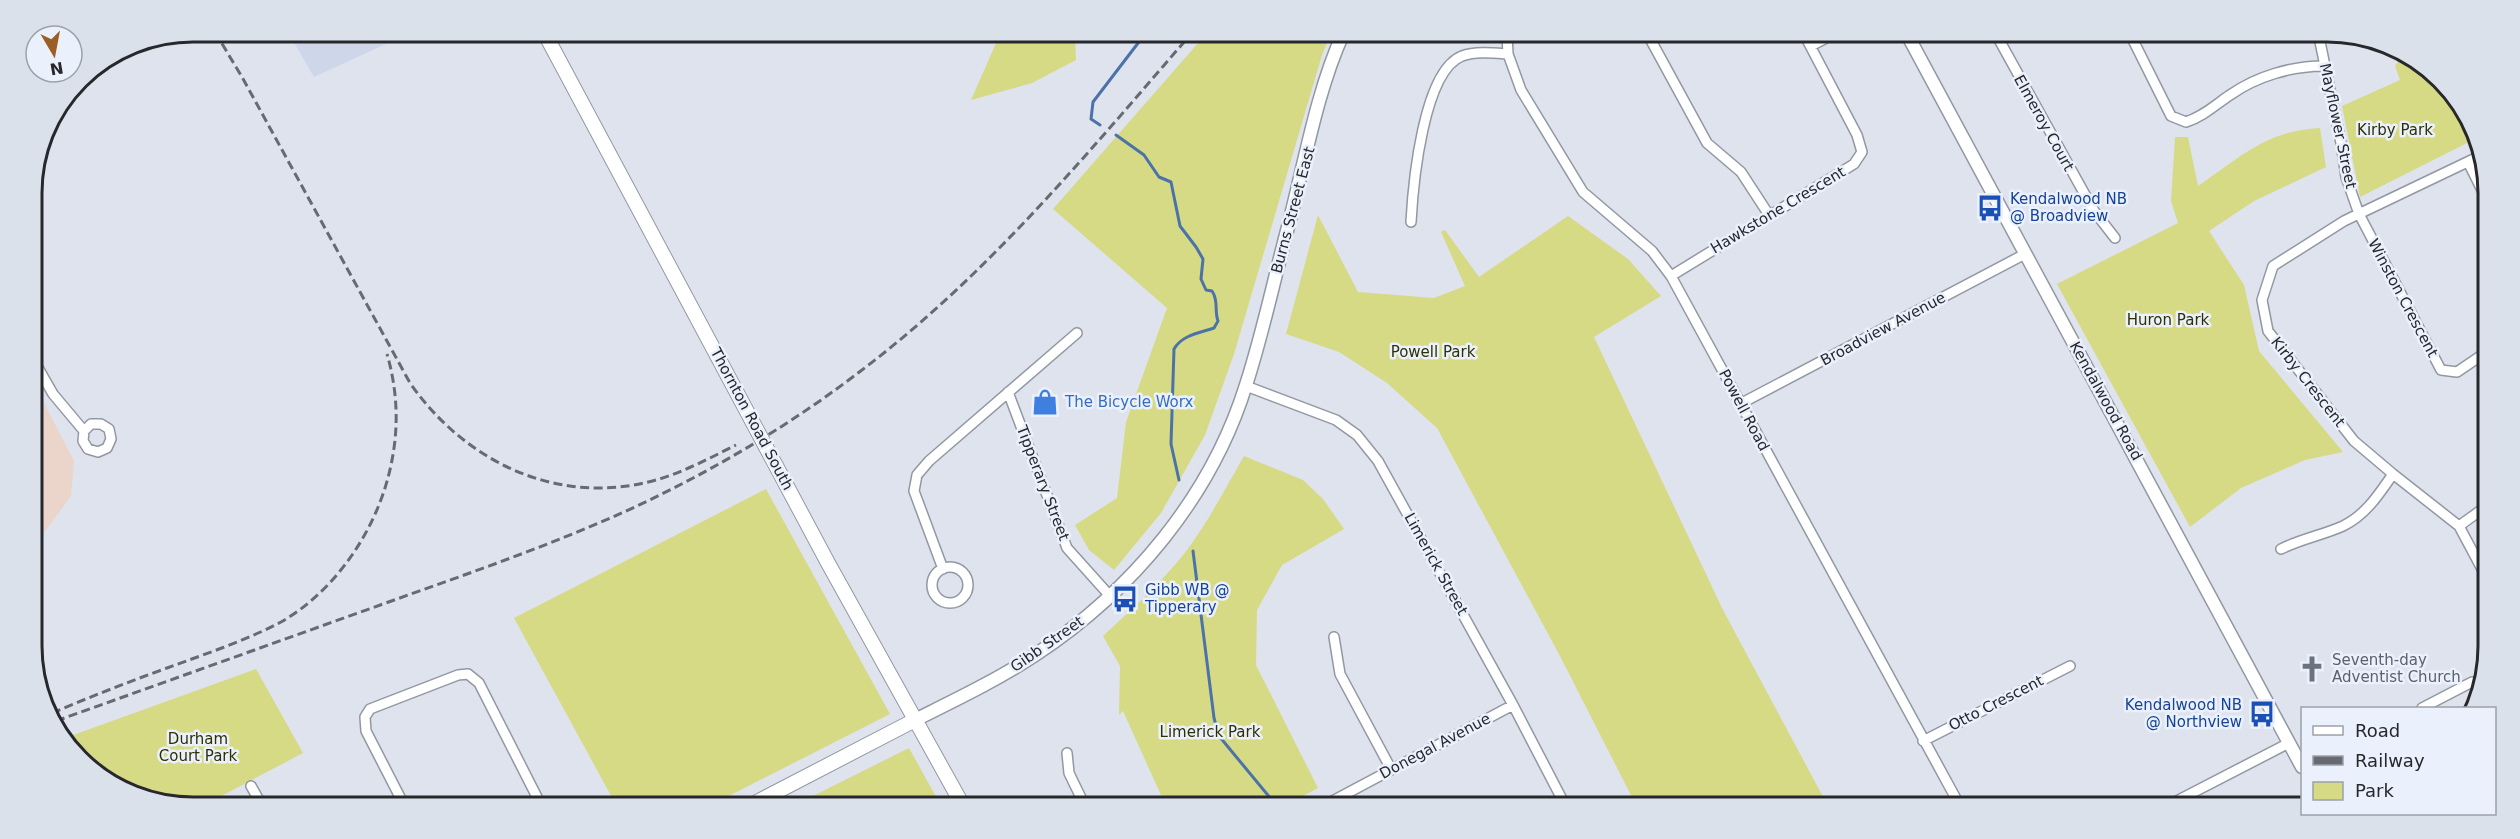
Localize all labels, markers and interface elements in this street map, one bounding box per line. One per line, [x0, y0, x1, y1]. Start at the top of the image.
north arrow [24, 24, 84, 84]
text: N [48, 58, 65, 79]
street label: Mayflower Street [2316, 62, 2360, 190]
street label: Elmeroy Court [2010, 72, 2078, 174]
park label: Kirby Park [2357, 121, 2433, 139]
street label: Burns Street East [1267, 145, 1319, 275]
street label: Hawkstone Crescent [1707, 163, 1849, 257]
place label: Kendalwood NB @ Broadview [2010, 190, 2127, 225]
bus stop icon: Kendalwood NB @ Broadview [1975, 193, 2005, 223]
street label: Winston Crescent [2364, 236, 2442, 360]
street label: Broadview Avenue [1817, 288, 1949, 370]
park label: Huron Park [2127, 311, 2210, 329]
street label: Kirby Crescent [2267, 333, 2349, 431]
street label: Kendalwood Road [2066, 338, 2146, 464]
park label: Powell Park [1391, 343, 1476, 361]
street label: Thornton Road South [706, 344, 797, 493]
street label: Powell Road [1715, 366, 1773, 454]
shop icon: The Bicycle Worx [1030, 387, 1060, 417]
place label: The Bicycle Worx [1064, 393, 1194, 411]
street label: Tipperary Street [1012, 422, 1073, 543]
street label: Limerick Street [1400, 510, 1472, 618]
place label: Gibb WB @ Tipperary [1144, 581, 1230, 616]
bus stop icon: Gibb WB @ Tipperary [1110, 584, 1140, 614]
street label: Gibb Street [1007, 612, 1087, 676]
place label: Seventh-day Adventist Church [2332, 651, 2461, 686]
church icon: Seventh-day Adventist Church [2297, 654, 2327, 684]
street label: Otto Crescent [1946, 671, 2046, 735]
place label: Kendalwood NB @ Northview [2125, 696, 2242, 731]
bus stop icon: Kendalwood NB @ Northview [2247, 699, 2277, 729]
legend [2301, 707, 2496, 815]
street label: Donegal Avenue [1377, 709, 1493, 783]
text: Road [2355, 720, 2400, 741]
park label: Limerick Park [1160, 723, 1261, 741]
park label: Durham Court Park [159, 730, 238, 765]
text: Railway [2355, 750, 2425, 771]
text: Park [2355, 780, 2394, 801]

